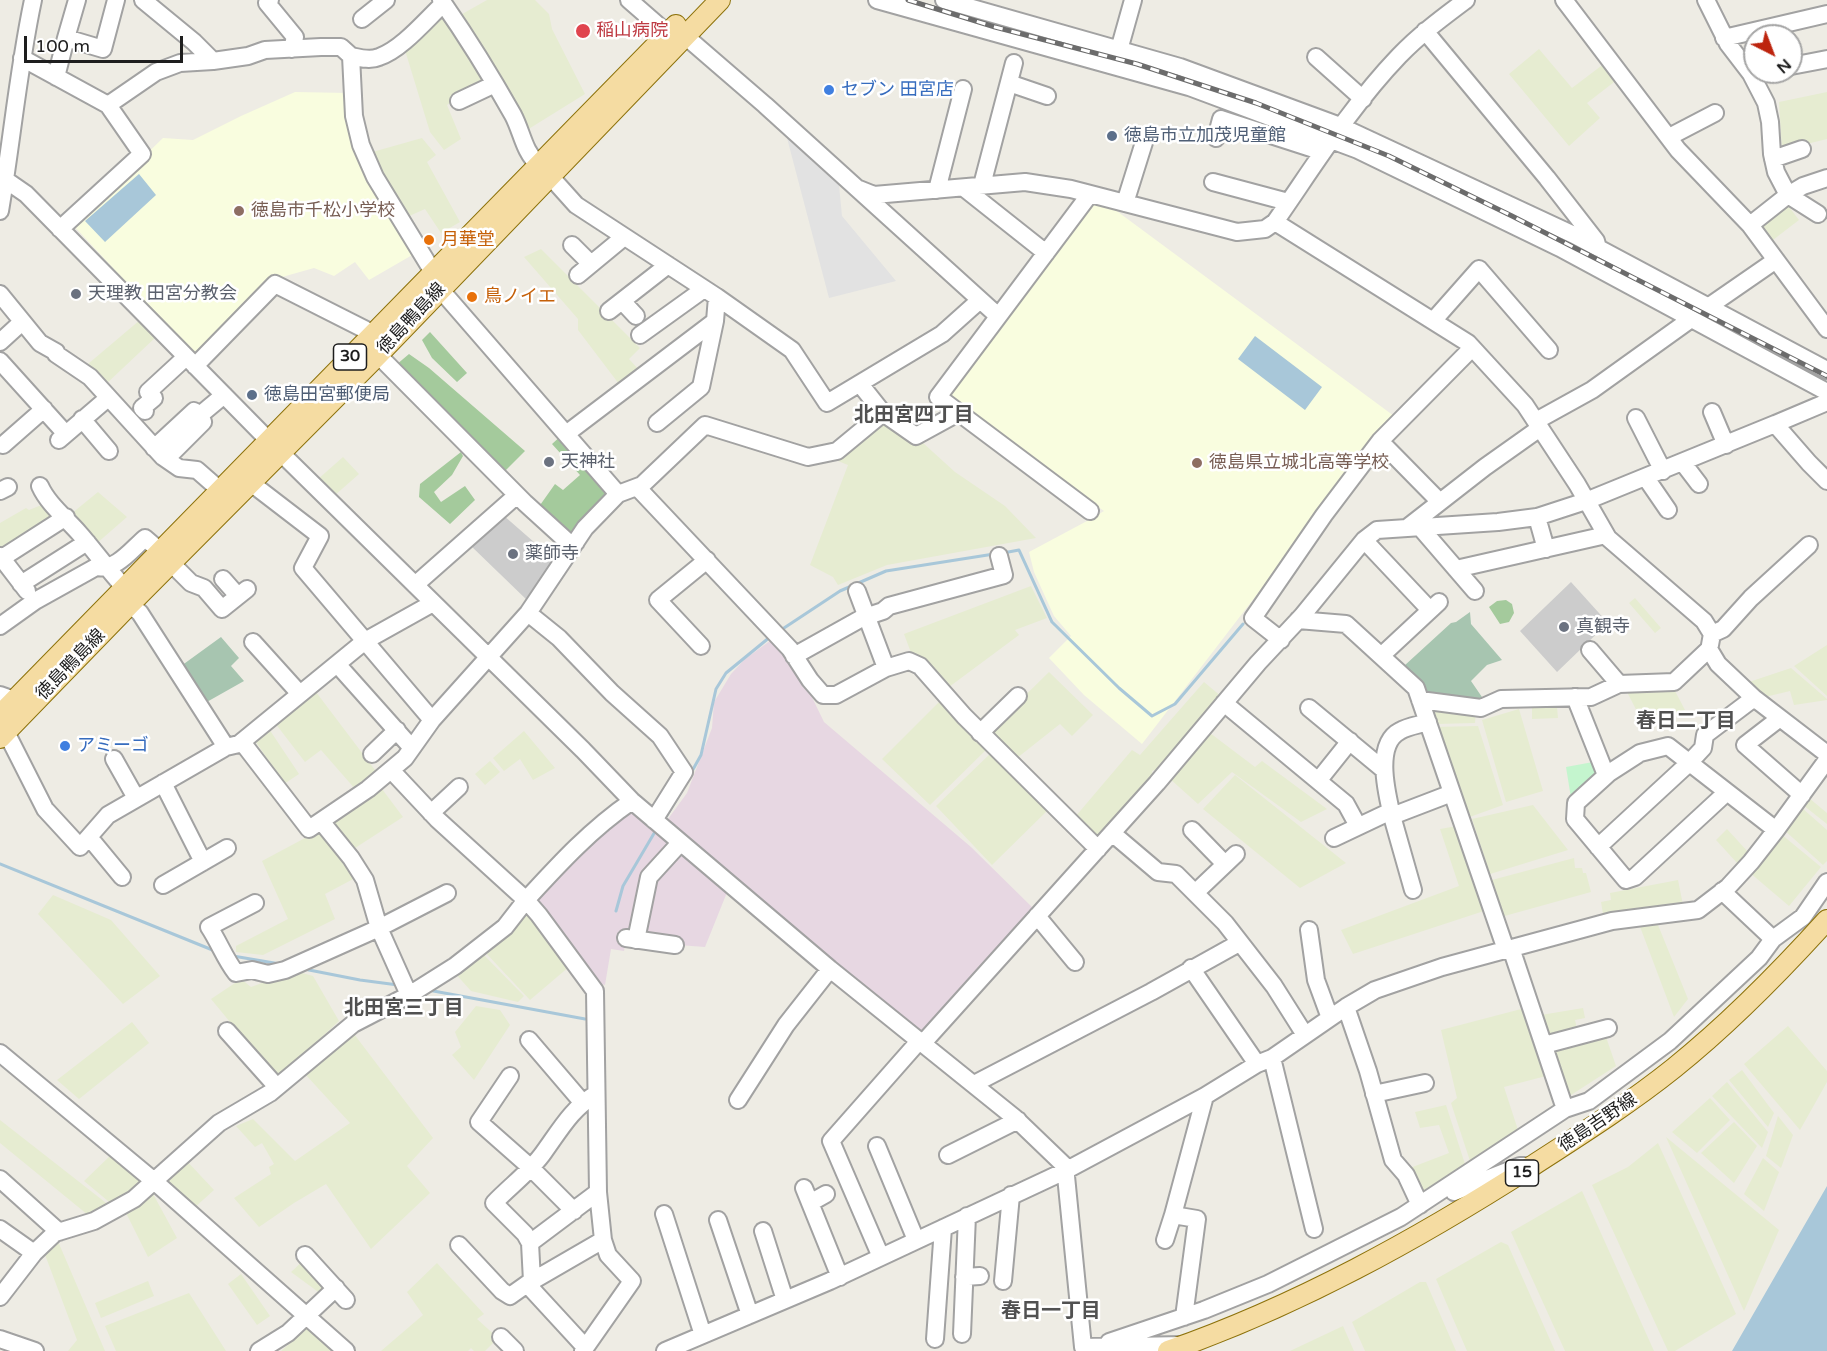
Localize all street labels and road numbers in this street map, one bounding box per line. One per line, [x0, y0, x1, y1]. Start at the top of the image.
street label: 徳島鴨島線 [373, 279, 451, 359]
road number: 30 [334, 344, 366, 370]
street label: 徳島鴨島線 [32, 625, 110, 705]
street label: 徳島吉野線 [1555, 1089, 1641, 1157]
road number: 15 [1506, 1160, 1538, 1186]

